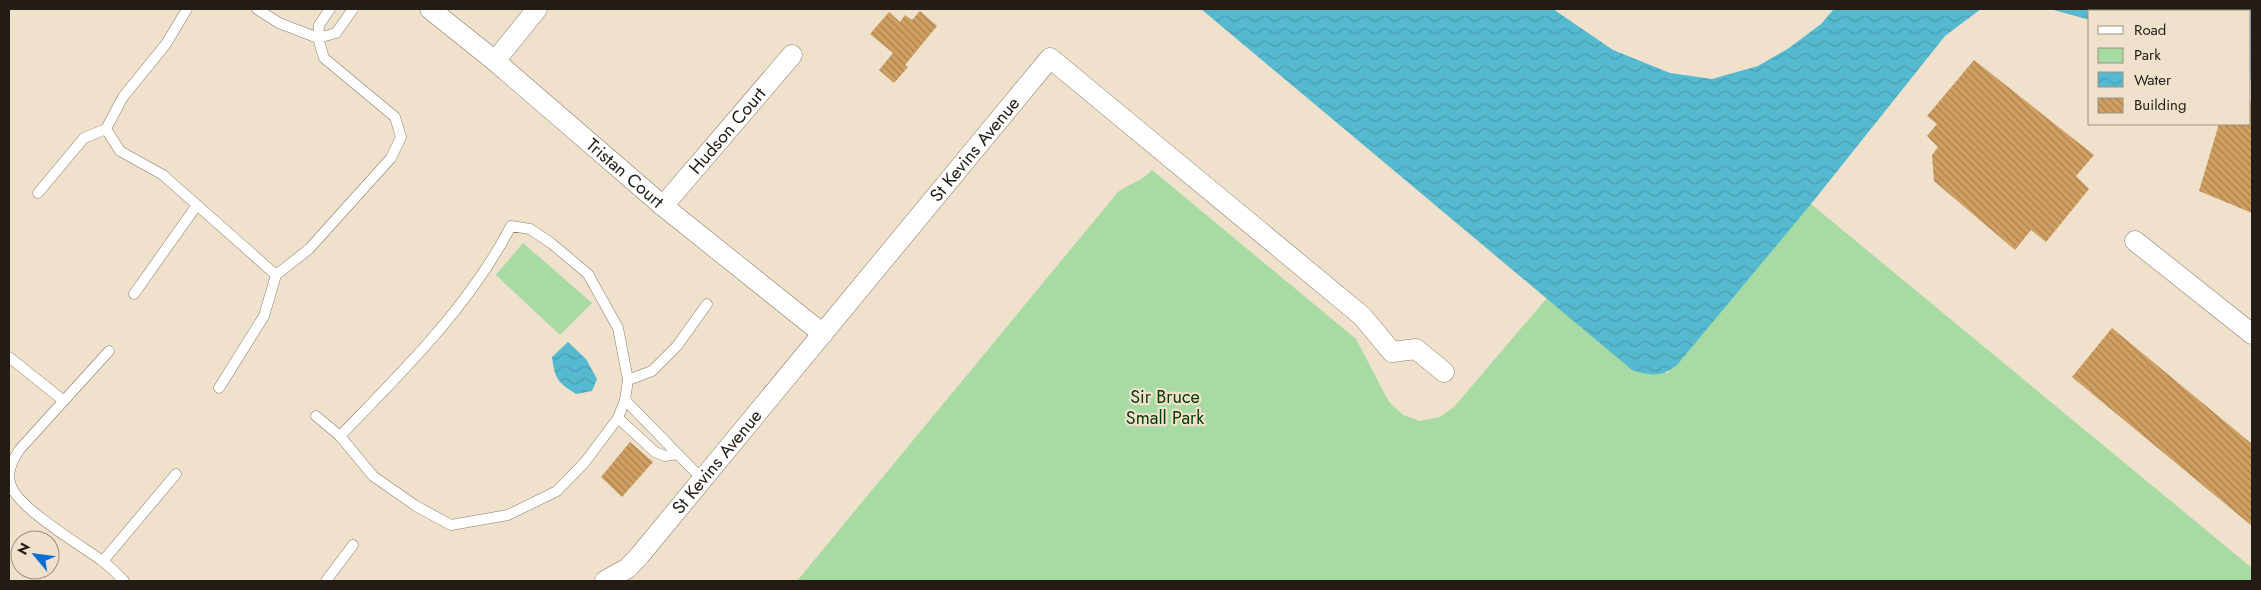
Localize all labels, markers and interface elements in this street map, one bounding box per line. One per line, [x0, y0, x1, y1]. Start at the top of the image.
legend [2088, 10, 2251, 125]
text: Road [2134, 19, 2166, 41]
text: Park [2134, 44, 2161, 66]
text: Water [2134, 69, 2172, 91]
street label: Hudson Court [683, 81, 772, 180]
street label: St Kevins Avenue [924, 91, 1026, 207]
text: Building [2134, 94, 2186, 116]
street label: Tristan Court [581, 132, 670, 215]
park label: Sir Bruce Small Park [1126, 384, 1204, 431]
street label: St Kevins Avenue [666, 404, 768, 520]
north arrow [10, 530, 60, 580]
text: N [12, 539, 35, 558]

